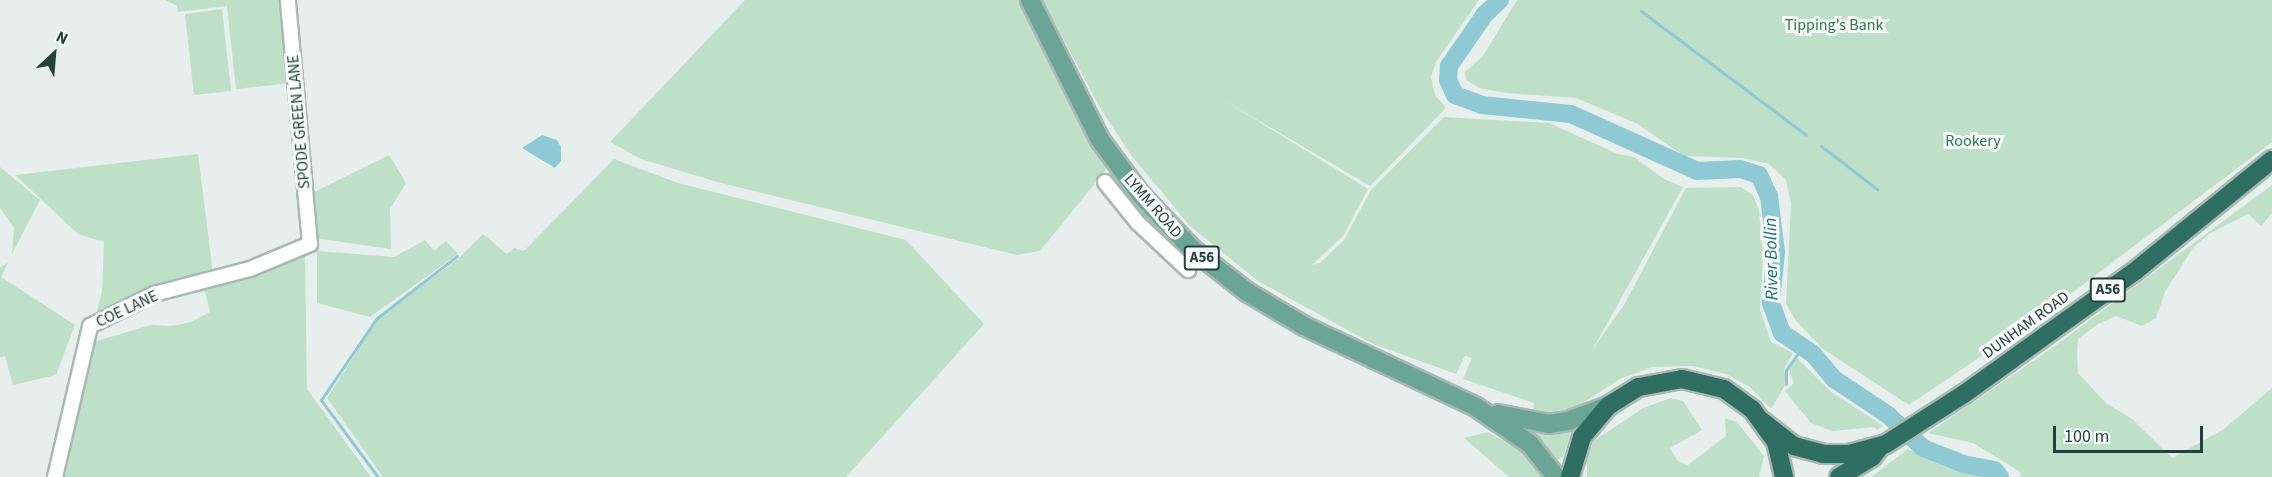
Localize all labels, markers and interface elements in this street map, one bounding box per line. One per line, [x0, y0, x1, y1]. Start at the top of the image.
park label: Tipping's Bank [1785, 15, 1883, 35]
north arrow [24, 24, 84, 84]
text: N [52, 26, 71, 50]
street label: SPODE GREEN LANE [284, 54, 314, 190]
park label: Rookery [1945, 131, 2001, 151]
street label: LYMM ROAD [1120, 170, 1186, 242]
water label: River Bollin [1760, 217, 1784, 301]
road number: A56 [1182, 246, 1222, 270]
road number: A56 [2088, 278, 2128, 302]
street label: COE LANE [93, 286, 161, 332]
street label: DUNHAM ROAD [1979, 287, 2073, 363]
scale bar [2056, 414, 2206, 452]
text: 100 m [2064, 424, 2109, 449]

